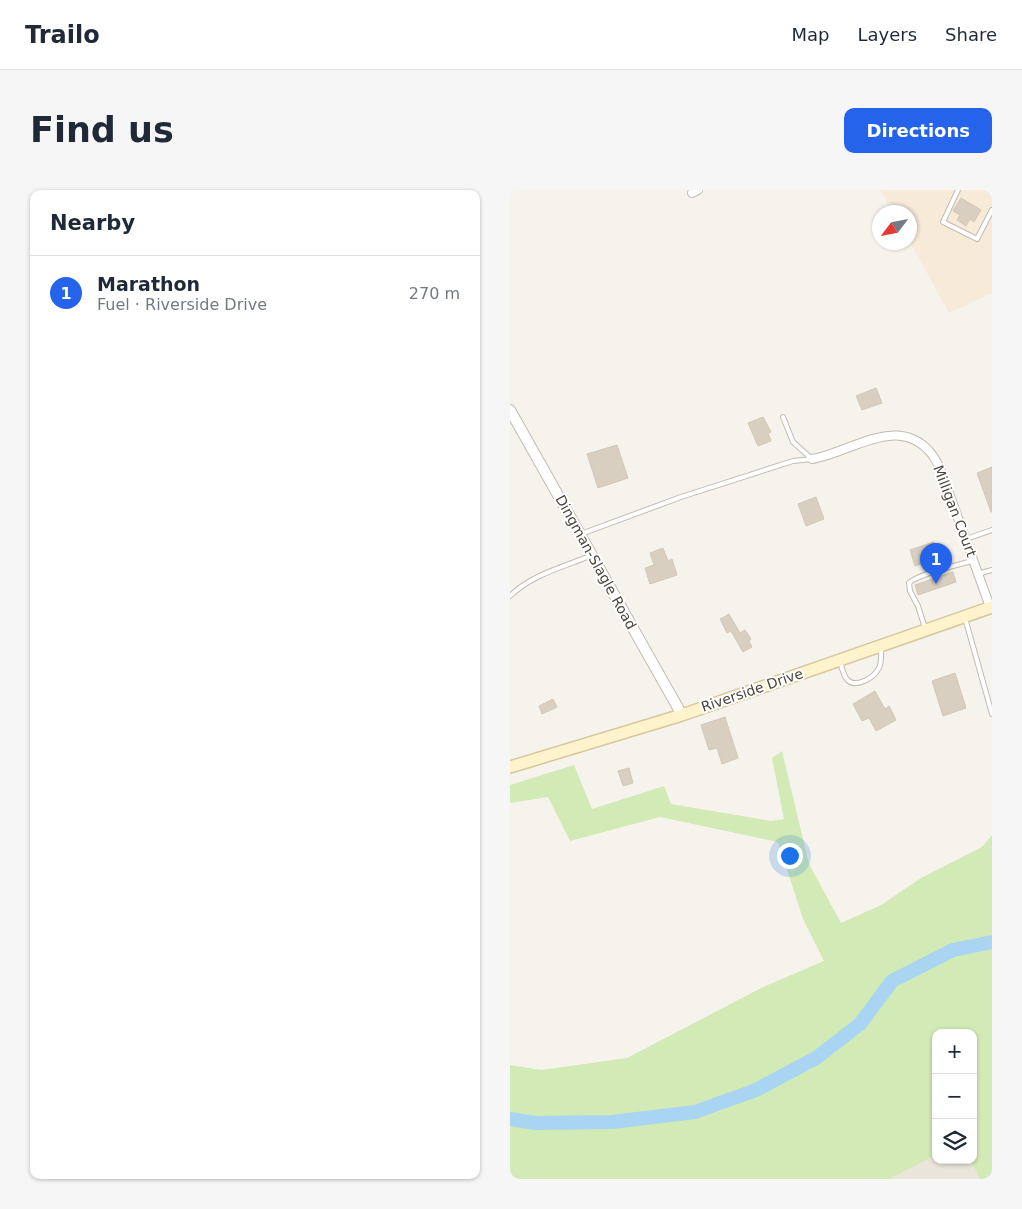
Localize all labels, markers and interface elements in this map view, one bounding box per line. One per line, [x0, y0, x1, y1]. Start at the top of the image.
text: Trailo [25, 21, 100, 49]
text: Map [791, 24, 829, 45]
text: Layers [857, 24, 917, 45]
text: Share [945, 24, 997, 45]
button: Directions [844, 108, 992, 153]
text: Find us [30, 110, 174, 150]
north arrow [872, 205, 917, 250]
text: Nearby [50, 211, 135, 235]
text: Marathon [97, 273, 200, 295]
text: 1 [60, 284, 72, 303]
text: 270 m [409, 284, 460, 303]
text: Fuel · Riverside Drive [97, 295, 267, 314]
street label: Milligan Court [930, 463, 980, 560]
street label: Dingman-Slagle Road [552, 492, 640, 632]
pin: 1 [920, 543, 952, 584]
street label: Riverside Drive [699, 665, 805, 715]
your location [777, 843, 803, 869]
map controls [932, 1029, 977, 1164]
button: + [932, 1029, 977, 1074]
button: − [932, 1074, 977, 1119]
button: layers [932, 1119, 977, 1164]

